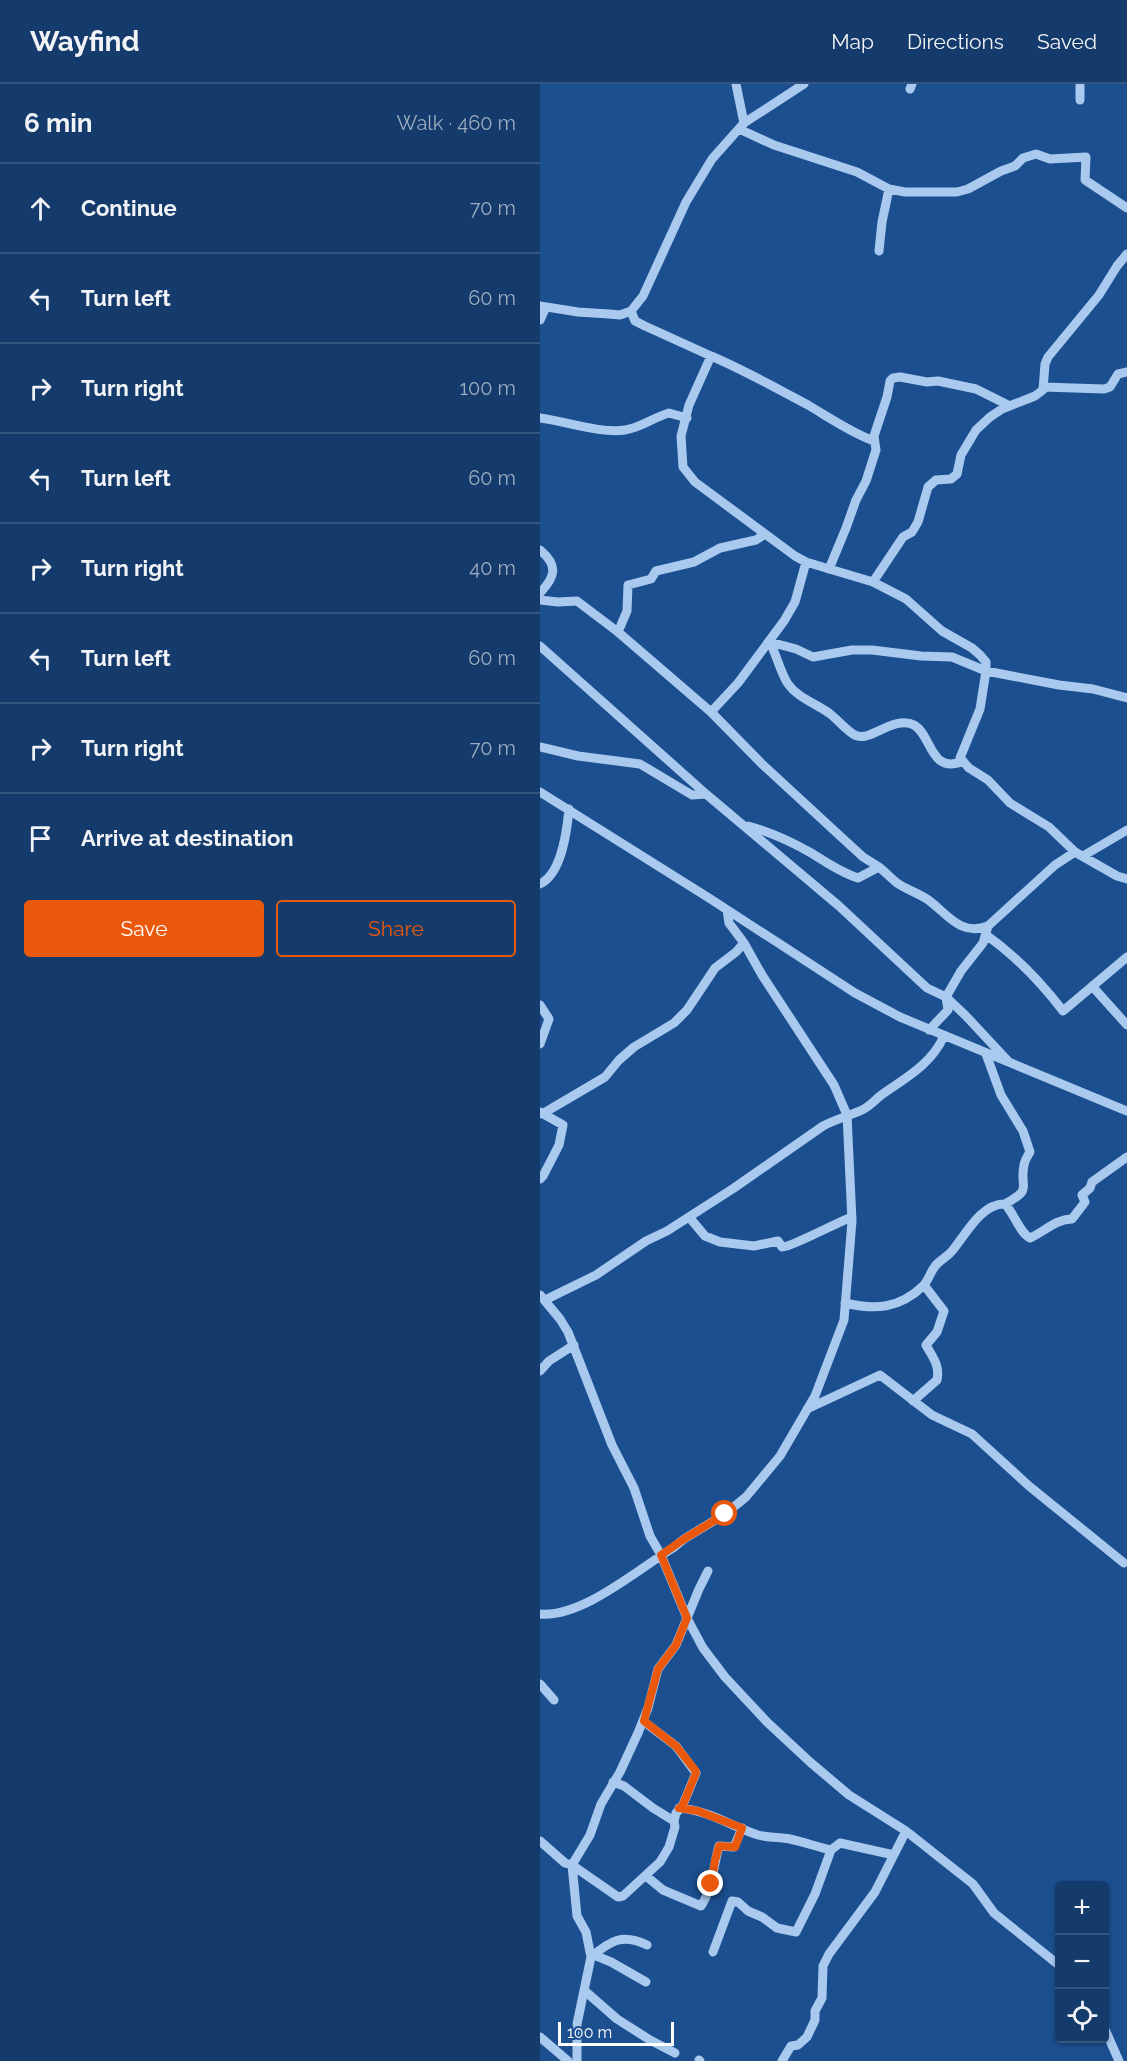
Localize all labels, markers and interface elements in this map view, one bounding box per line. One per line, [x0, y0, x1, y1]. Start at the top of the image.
text: Wayfind [30, 25, 140, 58]
text: Map [831, 29, 874, 54]
text: Directions [907, 29, 1004, 54]
text: Saved [1037, 29, 1097, 54]
text: 6 min [24, 108, 93, 138]
text: Walk · 460 m [397, 111, 516, 135]
icon: ahead [24, 192, 57, 225]
text: Continue [81, 195, 177, 221]
text: 70 m [470, 196, 516, 220]
icon: left [24, 282, 57, 315]
text: Turn left [81, 285, 171, 311]
text: 60 m [468, 286, 516, 310]
icon: right [24, 372, 57, 405]
text: Turn right [81, 375, 184, 401]
text: 100 m [459, 376, 516, 400]
icon: left [24, 462, 57, 495]
text: Turn left [81, 465, 171, 491]
text: 60 m [468, 466, 516, 490]
icon: right [24, 552, 57, 585]
text: Turn right [81, 555, 184, 581]
text: 40 m [469, 556, 516, 580]
icon: left [24, 642, 57, 675]
text: Turn left [81, 645, 171, 671]
text: 60 m [468, 646, 516, 670]
icon: right [24, 732, 57, 765]
text: Turn right [81, 735, 184, 761]
text: 70 m [470, 736, 516, 760]
icon: arrive [24, 822, 57, 855]
text: Arrive at destination [81, 825, 294, 851]
button: Save [24, 900, 264, 957]
button: Share [276, 900, 516, 957]
route start [711, 1500, 737, 1526]
route end [697, 1870, 723, 1896]
map controls [1055, 1881, 1109, 2043]
button: + [1055, 1881, 1109, 1935]
button: − [1055, 1935, 1109, 1989]
button: locate [1055, 1989, 1109, 2043]
scale bar [558, 2019, 674, 2046]
text: 100 m [567, 2023, 612, 2042]

